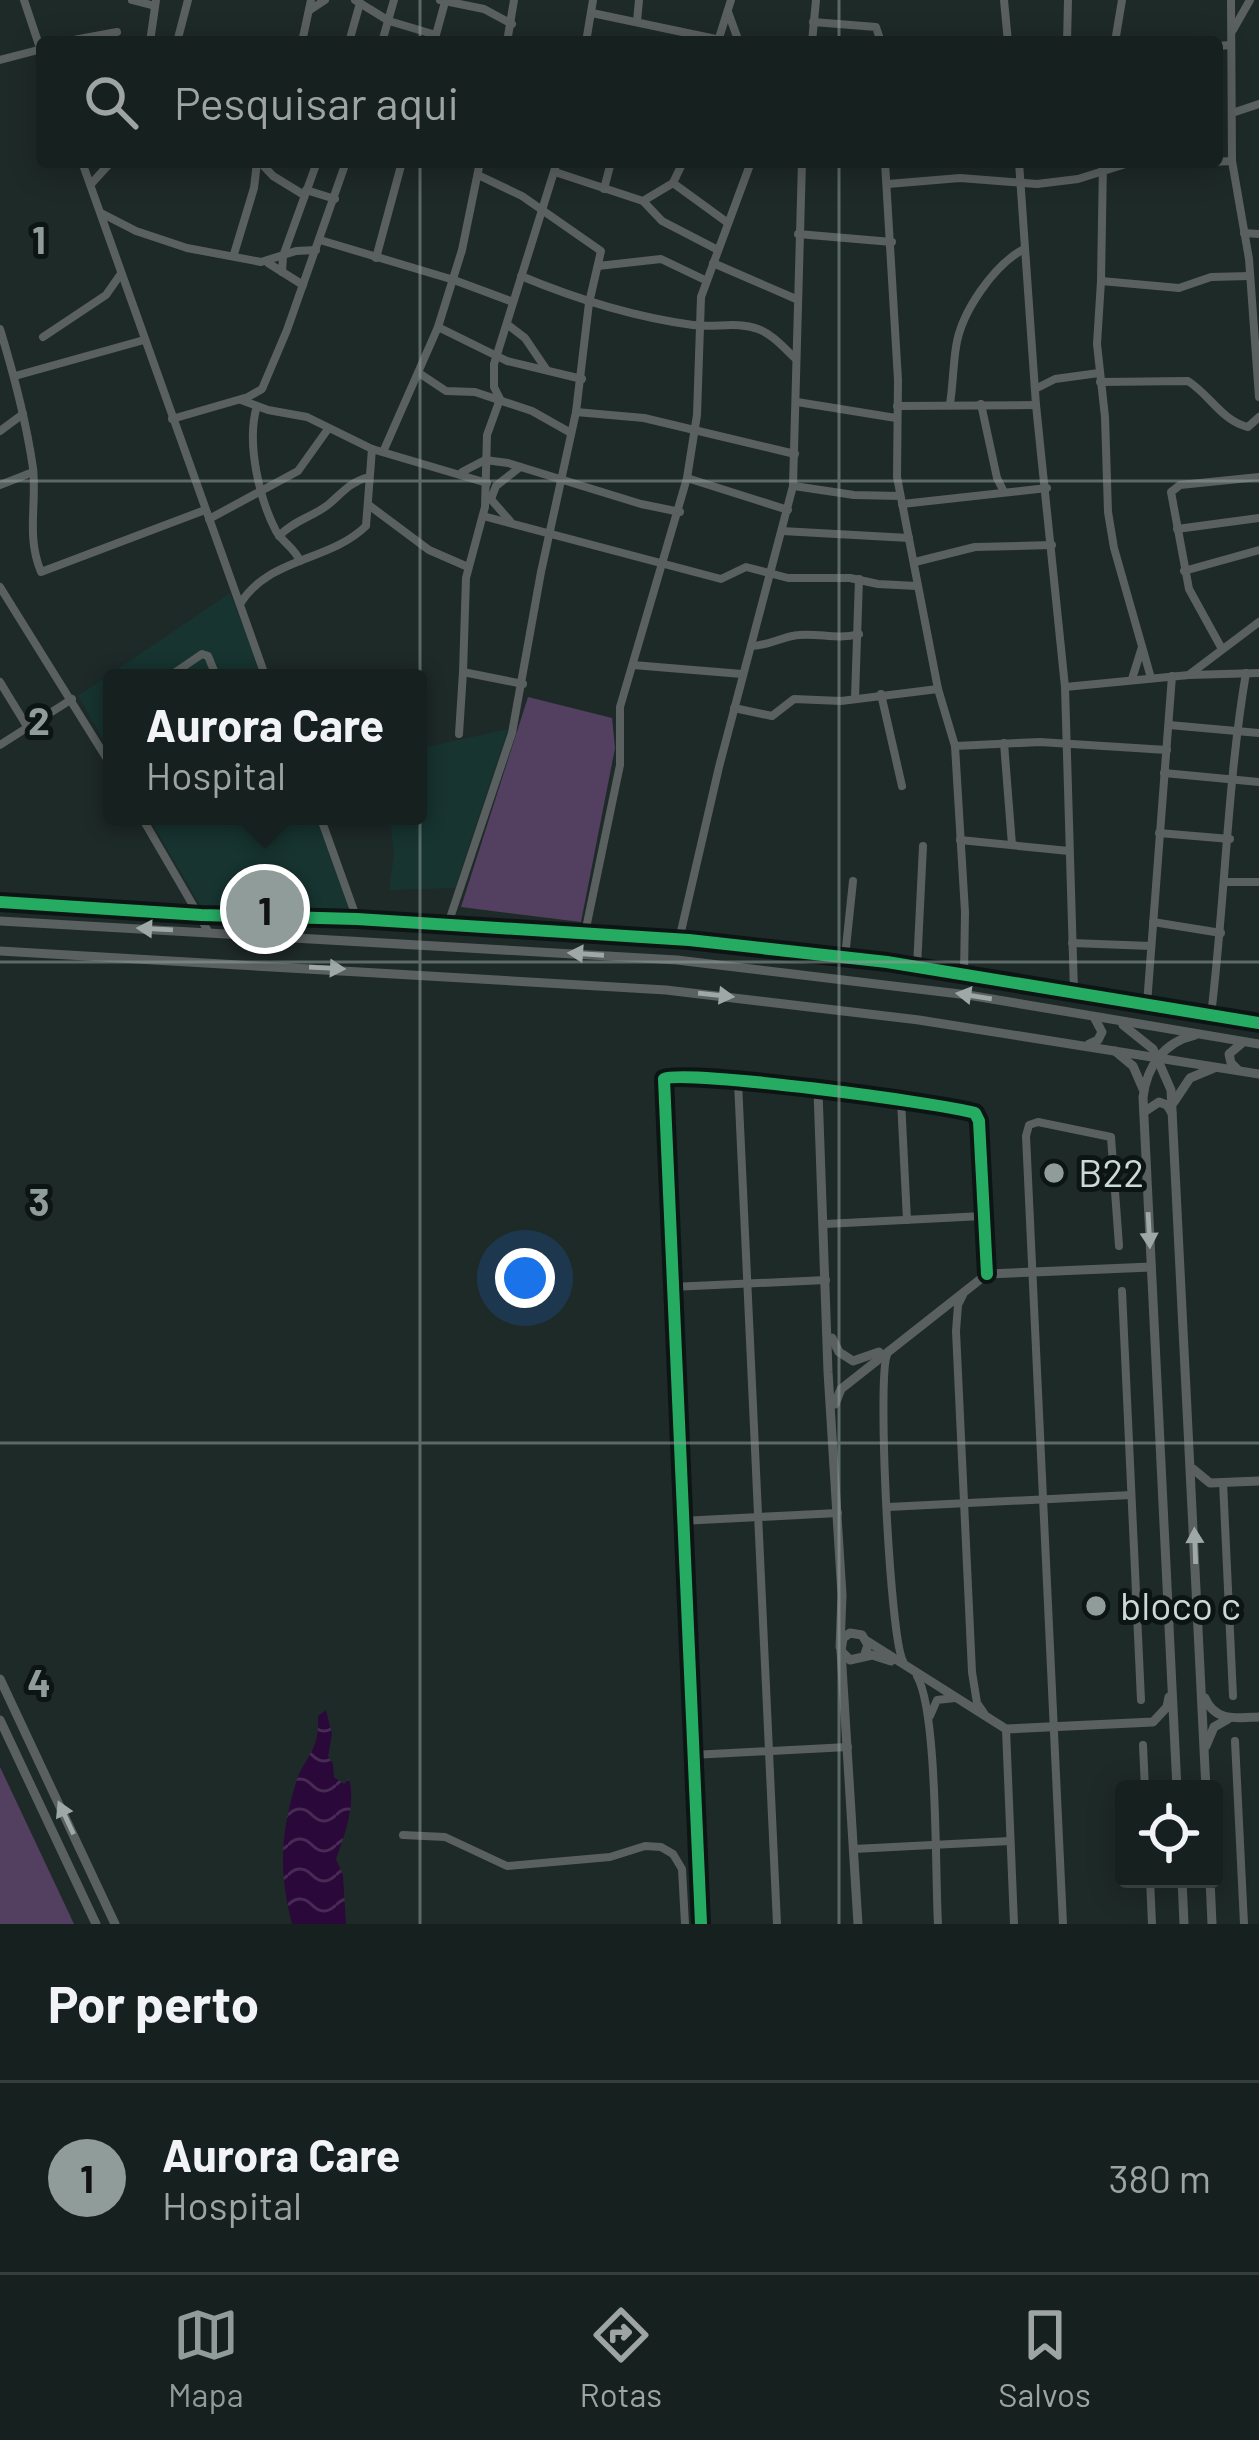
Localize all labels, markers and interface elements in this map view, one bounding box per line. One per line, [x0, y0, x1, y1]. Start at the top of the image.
search box [36, 36, 1223, 168]
icon: search [78, 69, 144, 135]
text: Pesquisar aqui [174, 75, 459, 129]
text: 1 [32, 215, 46, 262]
popup [103, 669, 427, 825]
text: 2 [28, 696, 50, 743]
text: Aurora Care [146, 697, 384, 751]
text: Hospital [146, 751, 286, 798]
pin: 1 [226, 864, 304, 954]
one-way arrow [135, 919, 173, 938]
one-way arrow [567, 944, 604, 963]
one-way arrow [309, 959, 347, 978]
one-way arrow [697, 986, 735, 1005]
one-way arrow [955, 987, 992, 1006]
place label: B22 [1078, 1148, 1144, 1195]
marker: B22 [1041, 1160, 1067, 1186]
text: 3 [28, 1177, 50, 1224]
one-way arrow [1140, 1212, 1159, 1250]
your location [495, 1248, 555, 1308]
one-way arrow [1185, 1526, 1204, 1564]
place label: bloco c [1120, 1581, 1241, 1628]
marker: bloco c [1083, 1593, 1109, 1619]
text: 4 [27, 1658, 51, 1705]
map controls [1115, 1780, 1223, 1888]
button: locate [1115, 1780, 1223, 1888]
one-way arrow [56, 1800, 76, 1835]
text: Por perto [48, 1972, 259, 2033]
text: Aurora Care [162, 2127, 400, 2181]
text: 1 [80, 2154, 94, 2201]
text: 380 m [1109, 2154, 1211, 2201]
text: Hospital [162, 2181, 302, 2228]
tab: Mapa [168, 2302, 244, 2414]
tab: Rotas [580, 2302, 662, 2414]
tab: Salvos [998, 2302, 1091, 2414]

